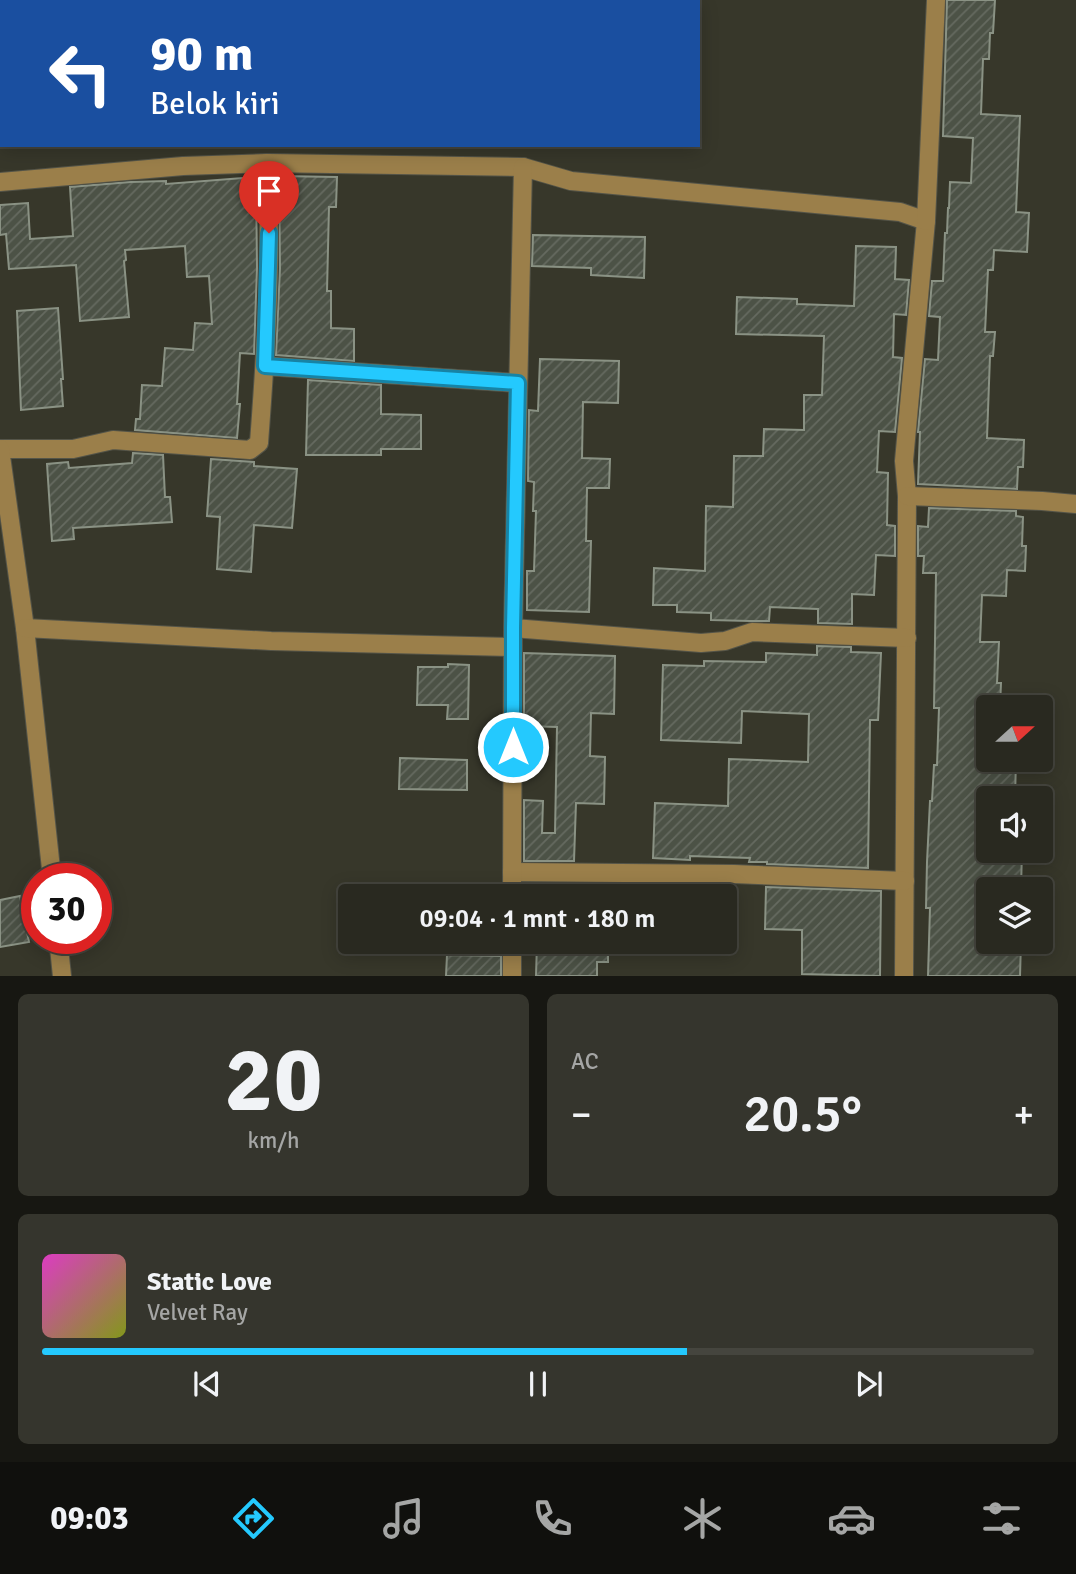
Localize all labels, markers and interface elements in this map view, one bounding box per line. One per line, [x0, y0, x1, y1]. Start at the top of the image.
text: 90 m [150, 24, 253, 84]
icon: left [35, 28, 126, 119]
text: Belok kiri [150, 84, 280, 123]
pin [239, 161, 299, 233]
icon: arrive [250, 172, 288, 210]
north arrow [976, 695, 1054, 772]
map controls [976, 695, 1053, 954]
position arrow [476, 710, 550, 784]
button: sound [976, 786, 1053, 863]
speed limit sign: 30 [21, 863, 112, 954]
button: layers [976, 877, 1053, 954]
text: 09:04 · 1 mnt · 180 m [420, 903, 655, 935]
text: 20 [224, 1024, 323, 1137]
text: AC [571, 1047, 599, 1076]
text: 20.5° [743, 1082, 862, 1146]
text: − [571, 1091, 592, 1138]
text: + [1013, 1091, 1034, 1138]
text: km/h [247, 1126, 300, 1155]
text: Static Love [147, 1266, 272, 1298]
text: Velvet Ray [147, 1298, 248, 1327]
icon: previous [188, 1365, 226, 1403]
icon: pause [519, 1365, 557, 1403]
icon: next [850, 1365, 888, 1403]
icon: directions [229, 1494, 278, 1543]
icon: music [379, 1494, 428, 1543]
icon: phone [528, 1494, 577, 1543]
icon: climate [678, 1494, 727, 1543]
icon: car [827, 1494, 876, 1543]
icon: filters [977, 1494, 1026, 1543]
text: 09:03 [50, 1499, 129, 1538]

